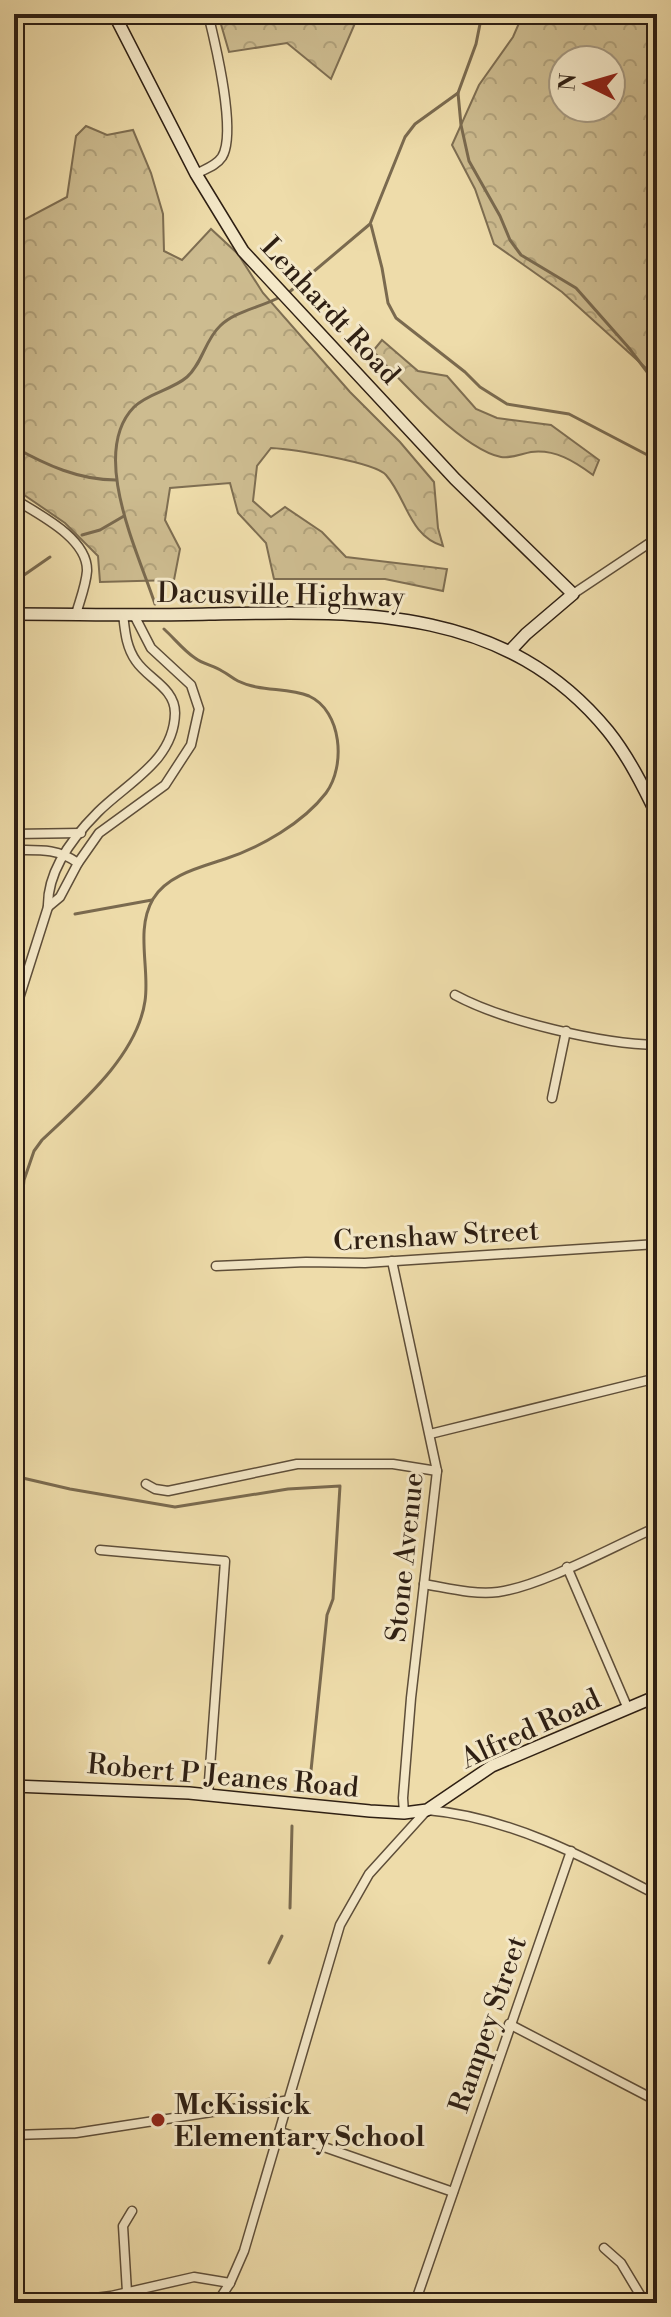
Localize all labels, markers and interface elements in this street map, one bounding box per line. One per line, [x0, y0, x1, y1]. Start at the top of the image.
north arrow [547, 44, 627, 124]
text: N [554, 72, 583, 92]
street label: Lenhardt Road [253, 230, 407, 392]
street label: Dacusville Highway [157, 576, 406, 615]
street label: Crenshaw Street [332, 1214, 540, 1259]
street label: Stone Avenue [379, 1471, 432, 1644]
street label: Alfred Road [454, 1682, 606, 1777]
street label: Robert P Jeanes Road [86, 1747, 360, 1806]
street label: Rampey Street [442, 1932, 535, 2117]
place label: McKissick Elementary School [174, 2088, 425, 2155]
marker: McKissick Elementary School [149, 2111, 167, 2129]

